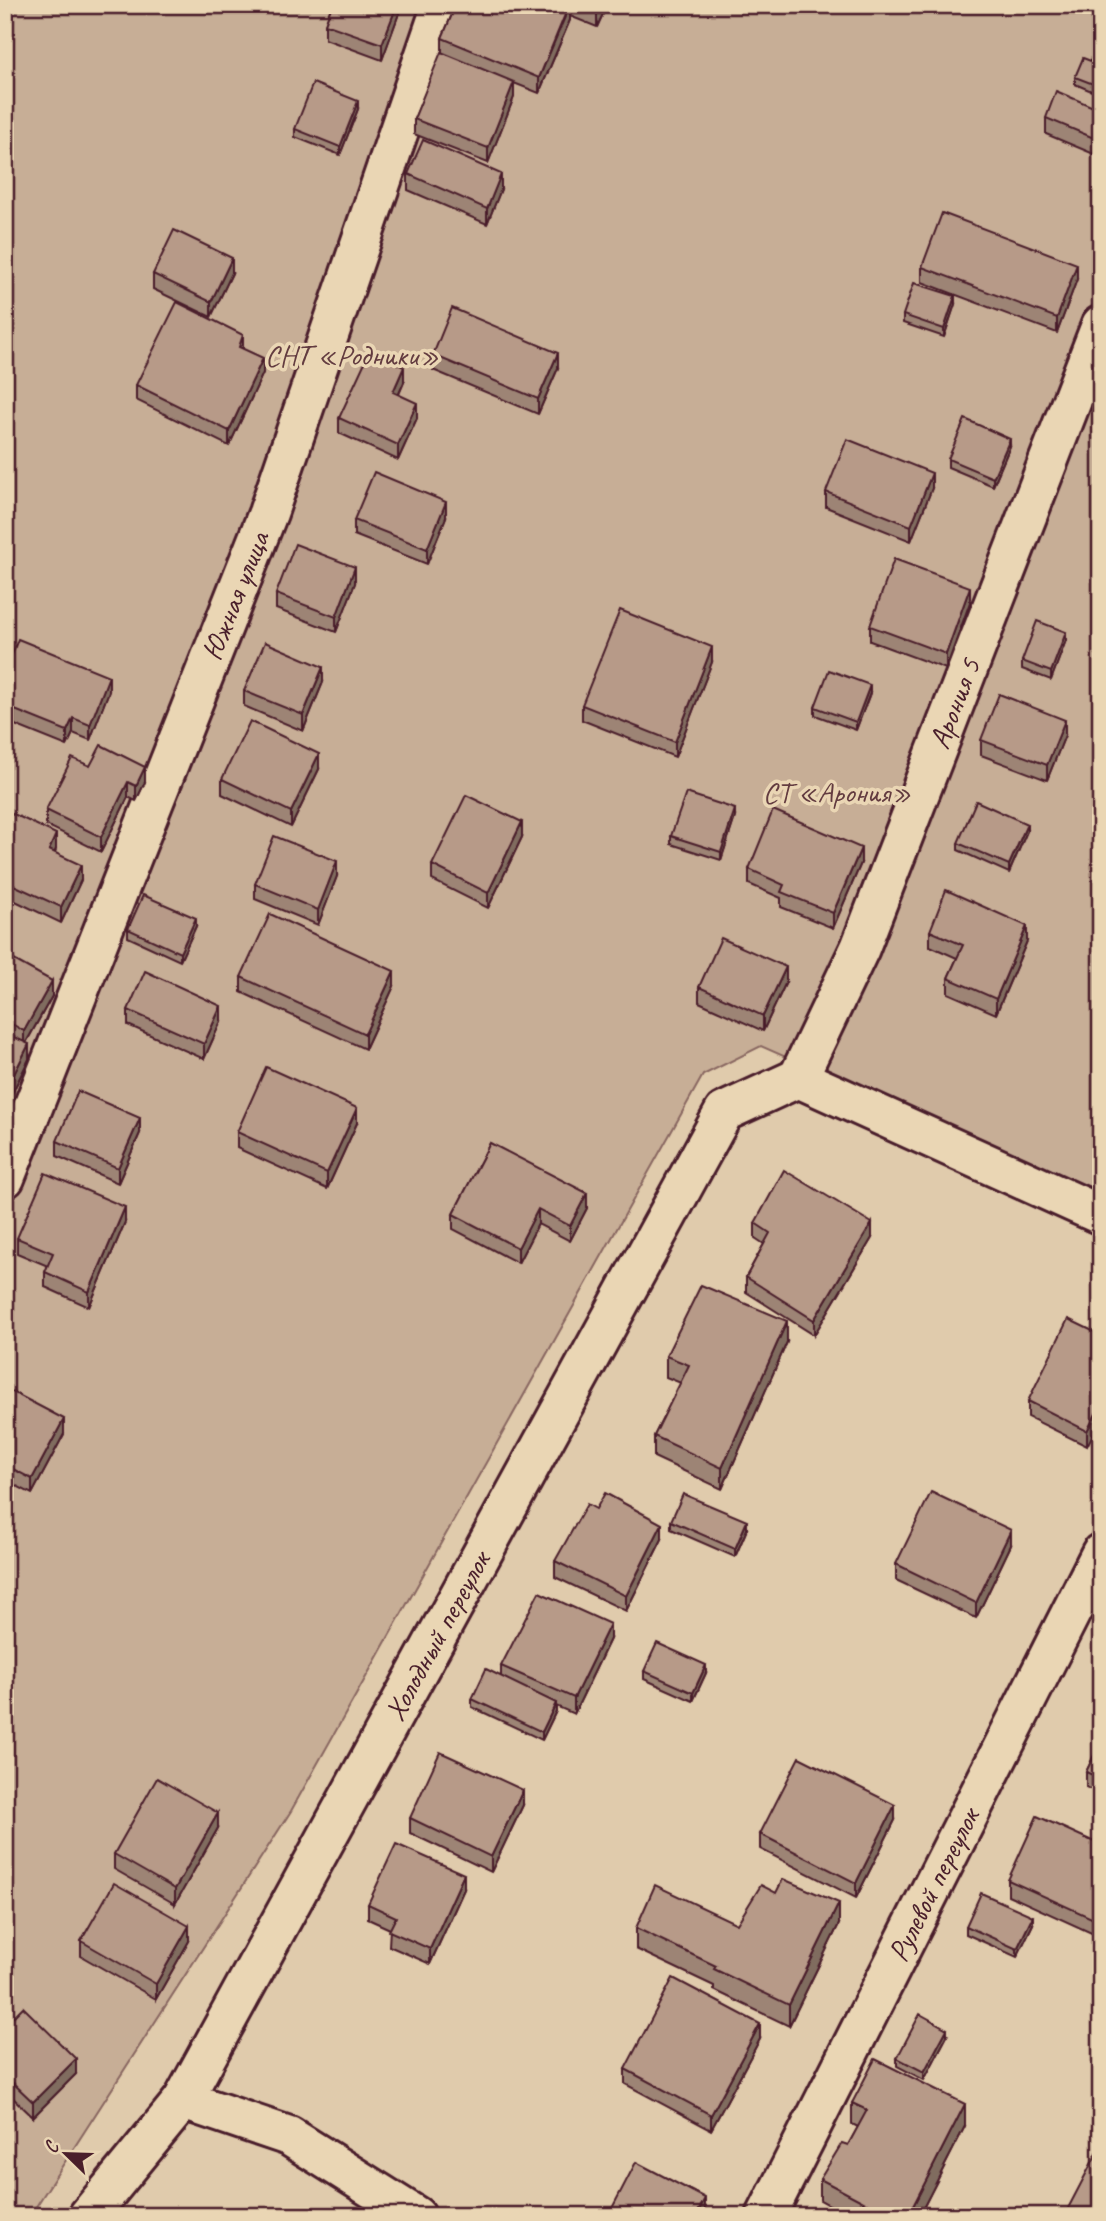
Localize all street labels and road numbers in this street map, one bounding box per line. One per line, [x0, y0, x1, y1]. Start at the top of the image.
street label: Южная улица [193, 524, 278, 666]
street label: Арония 5 [920, 652, 990, 754]
street label: Холодный переулок [375, 1542, 500, 1727]
street label: Рулевой переулок [879, 1799, 989, 1968]

